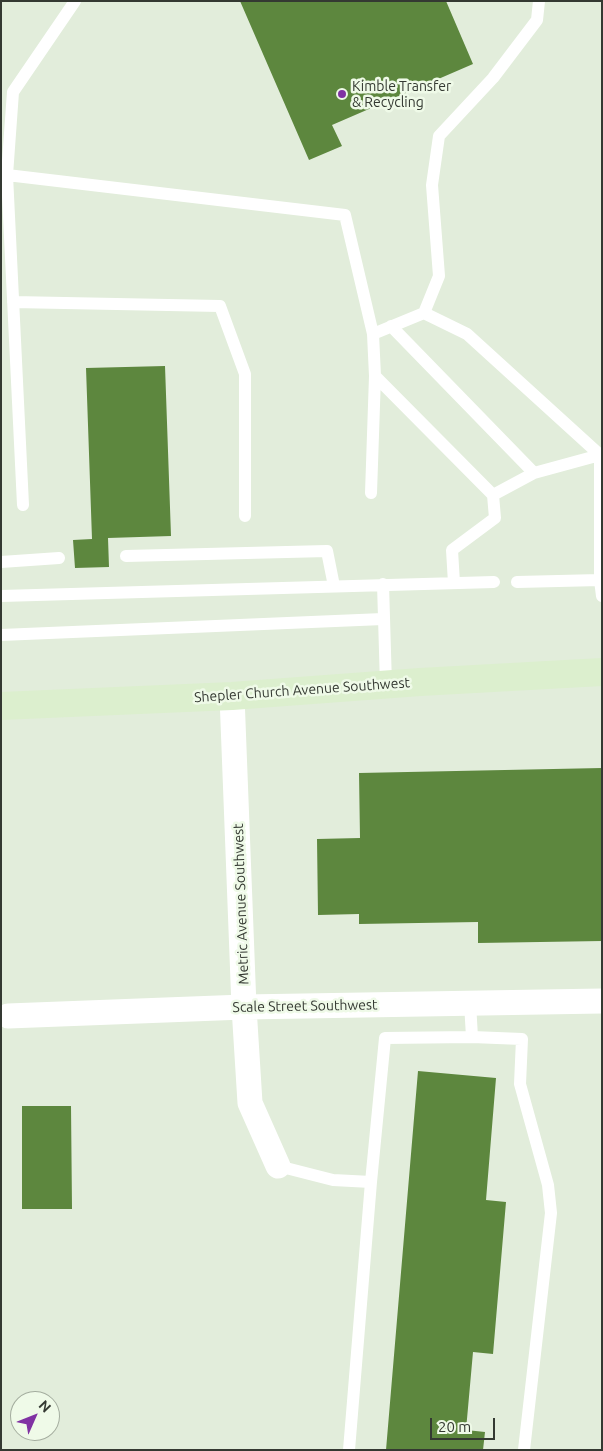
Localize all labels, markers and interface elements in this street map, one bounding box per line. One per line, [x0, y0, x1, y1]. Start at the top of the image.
place label: Kimble Transfer & Recycling [352, 78, 451, 110]
marker: Kimble Transfer & Recycling [336, 88, 348, 100]
street label: Shepler Church Avenue Southwest [194, 674, 410, 706]
street label: Metric Avenue Southwest [230, 823, 252, 985]
street label: Scale Street Southwest [232, 996, 378, 1016]
north arrow [10, 1391, 60, 1441]
text: N [36, 1397, 54, 1416]
scale bar [433, 1408, 498, 1440]
text: 20 m [438, 1418, 471, 1435]

